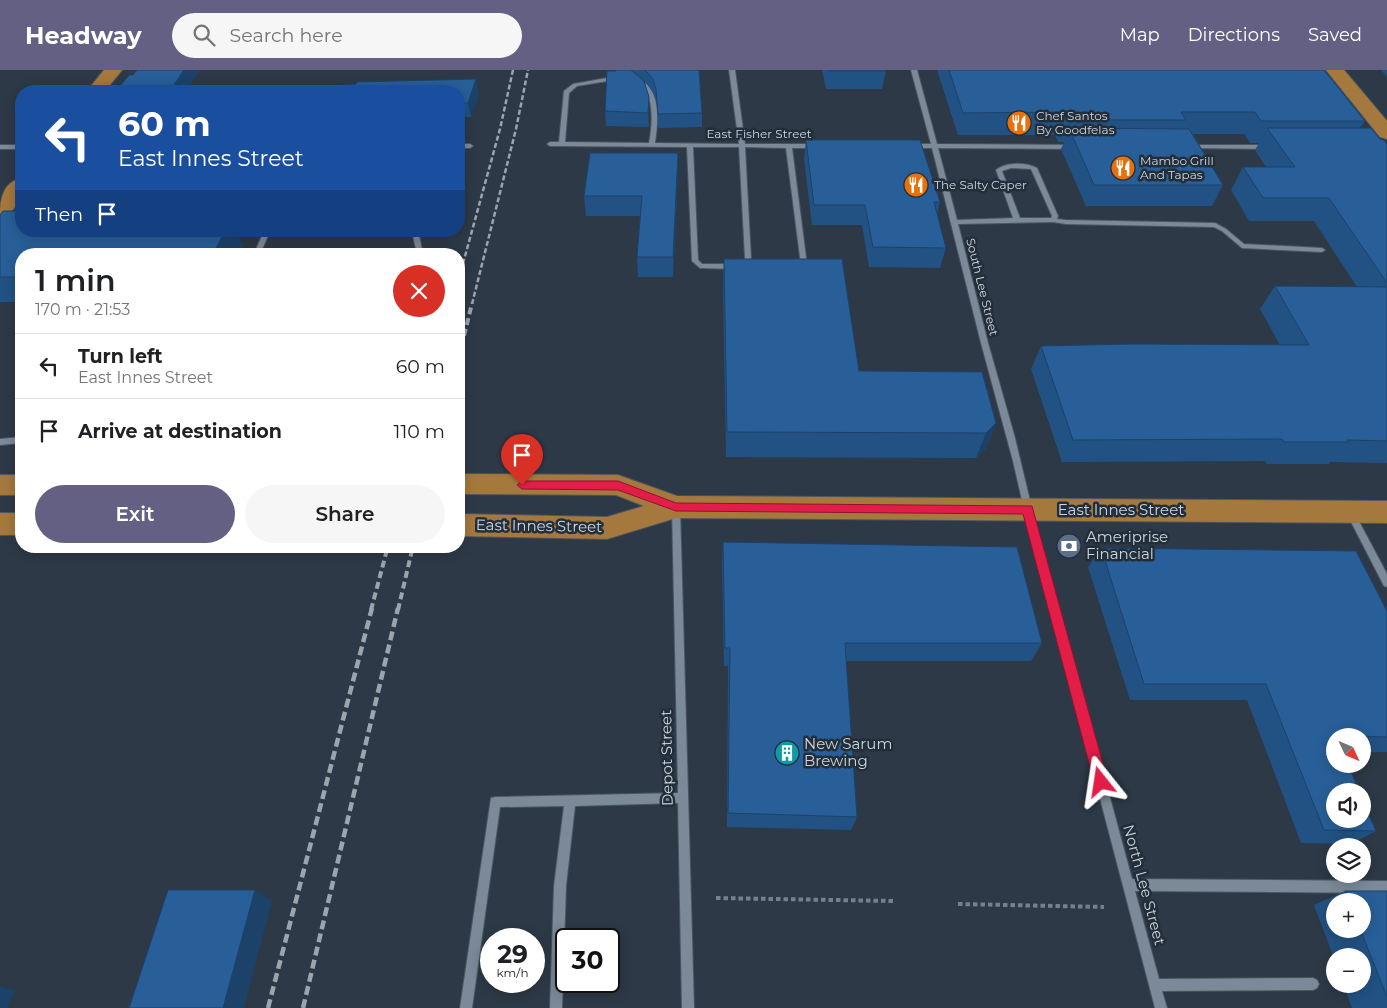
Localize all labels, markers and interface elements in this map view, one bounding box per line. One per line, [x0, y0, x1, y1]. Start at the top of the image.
search box [172, 13, 522, 58]
text: Headway [25, 21, 142, 50]
icon: search [190, 21, 218, 49]
text: Search here [230, 24, 343, 47]
text: Map [1120, 24, 1160, 46]
text: Directions [1188, 24, 1280, 46]
text: Saved [1308, 24, 1362, 46]
text: 60 m [118, 102, 211, 145]
icon: left [35, 105, 100, 170]
place label: Chef Santos By Goodfelas [1036, 108, 1115, 137]
restaurant icon: Chef Santos By Goodfelas [1006, 110, 1032, 136]
street label: East Fisher Street [706, 126, 812, 141]
text: East Innes Street [118, 145, 304, 172]
place label: Mambo Grill And Tapas [1140, 153, 1214, 182]
restaurant icon: Mambo Grill And Tapas [1110, 155, 1136, 181]
restaurant icon: The Salty Caper [903, 172, 929, 198]
place label: The Salty Caper [934, 177, 1027, 192]
icon: arrive [93, 200, 121, 228]
text: Then [35, 203, 83, 226]
street label: South Lee Street [963, 237, 1002, 337]
text: 1 min [35, 262, 116, 299]
button: close [393, 265, 445, 317]
text: 170 m · 21:53 [35, 300, 130, 319]
text: Turn left [78, 345, 163, 368]
icon: left [35, 352, 63, 380]
text: 60 m [396, 355, 445, 378]
text: East Innes Street [78, 368, 213, 387]
icon: arrive [35, 417, 63, 445]
text: Arrive at destination [78, 420, 282, 443]
text: 110 m [394, 420, 445, 443]
pin [501, 434, 543, 485]
icon: arrive [508, 441, 536, 469]
button: Exit [35, 485, 235, 543]
button: Share [245, 485, 445, 543]
street label: East Innes Street [1058, 500, 1184, 519]
street label: East Innes Street [476, 515, 602, 536]
place label: Ameriprise Financial [1086, 527, 1168, 563]
bank icon: Ameriprise Financial [1056, 533, 1082, 559]
street label: Depot Street [656, 710, 677, 806]
north arrow [1326, 728, 1371, 772]
map controls [1326, 728, 1371, 993]
place label: New Sarum Brewing [804, 734, 892, 770]
building icon: New Sarum Brewing [774, 740, 800, 766]
position arrow [1074, 755, 1126, 807]
button: sound [1326, 783, 1371, 828]
street label: North Lee Street [1119, 822, 1170, 947]
button: layers [1326, 838, 1371, 883]
button: + [1326, 893, 1371, 938]
speed limit sign: 30 [555, 928, 620, 993]
text: 29 [497, 939, 528, 969]
button: − [1326, 948, 1371, 993]
text: km/h [496, 965, 529, 980]

